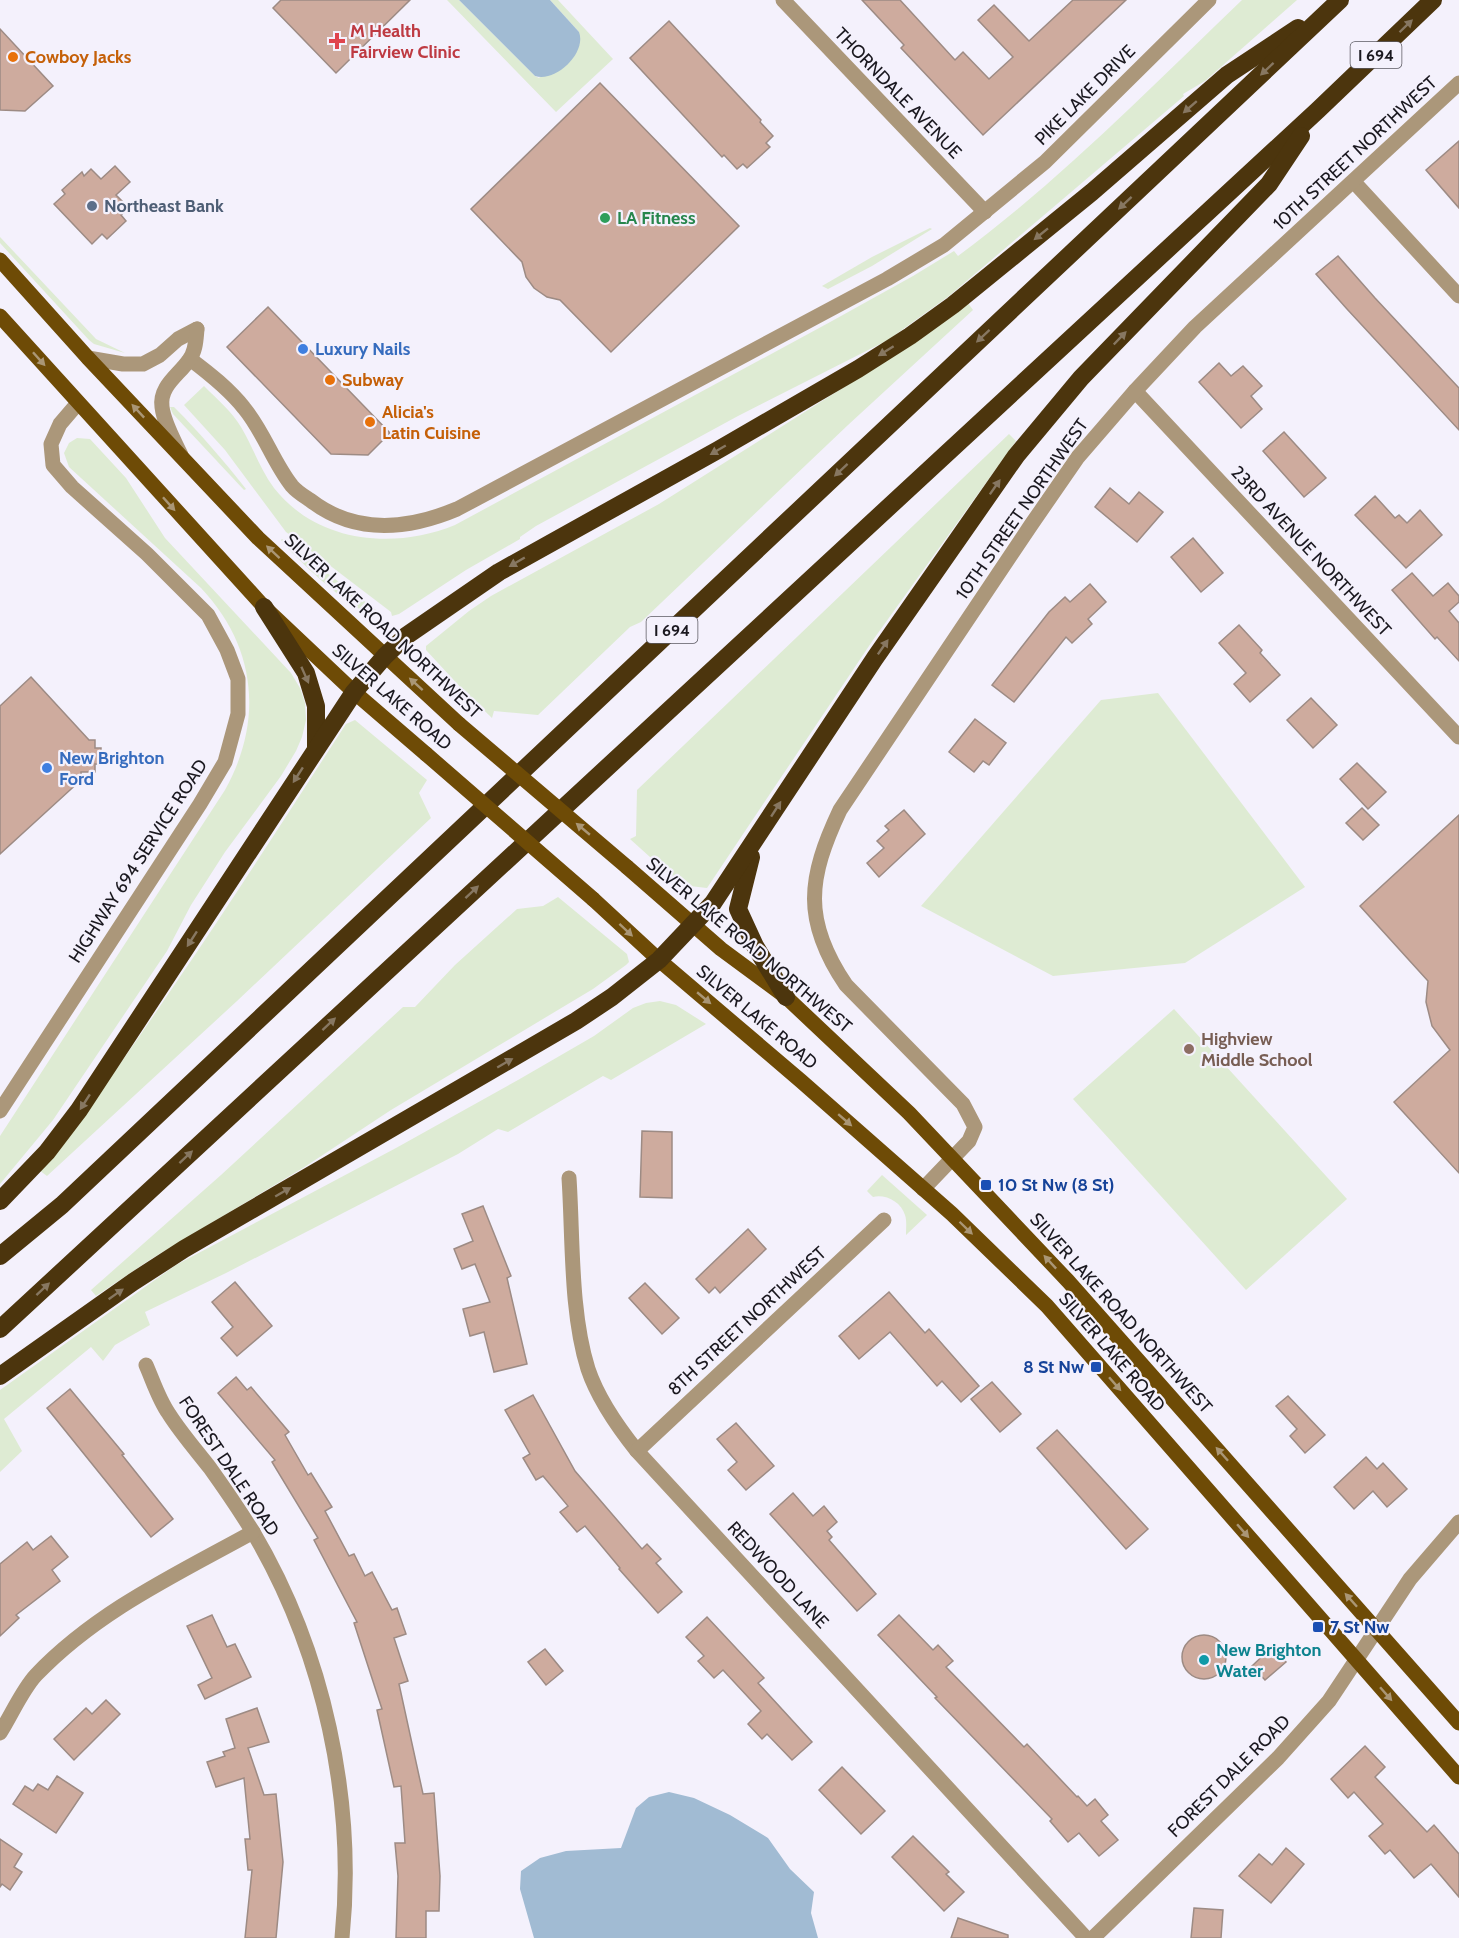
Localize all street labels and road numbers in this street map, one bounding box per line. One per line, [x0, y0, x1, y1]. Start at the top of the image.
street label: THORNDALE AVENUE [830, 23, 966, 163]
street label: PIKE LAKE DRIVE [1030, 40, 1140, 150]
road number: I 694 [1350, 42, 1402, 68]
street label: 10TH STREET NORTHWEST [1269, 71, 1442, 235]
street label: 10TH STREET NORTHWEST [951, 414, 1093, 604]
street label: 23RD AVENUE NORTHWEST [1226, 461, 1396, 641]
street label: SILVER LAKE ROAD NORTHWEST [280, 529, 486, 723]
road number: I 694 [646, 617, 698, 643]
street label: SILVER LAKE ROAD [328, 639, 456, 755]
street label: HIGHWAY 694 SERVICE ROAD [64, 755, 212, 967]
street label: SILVER LAKE ROAD NORTHWEST [642, 853, 856, 1037]
street label: SILVER LAKE ROAD [692, 960, 822, 1074]
street label: SILVER LAKE ROAD NORTHWEST [1025, 1209, 1217, 1417]
street label: 8TH STREET NORTHWEST [663, 1242, 831, 1400]
street label: SILVER LAKE ROAD [1054, 1288, 1170, 1416]
street label: FOREST DALE ROAD [174, 1392, 284, 1540]
street label: REDWOOD LANE [723, 1517, 833, 1633]
street label: FOREST DALE ROAD [1163, 1710, 1295, 1842]

